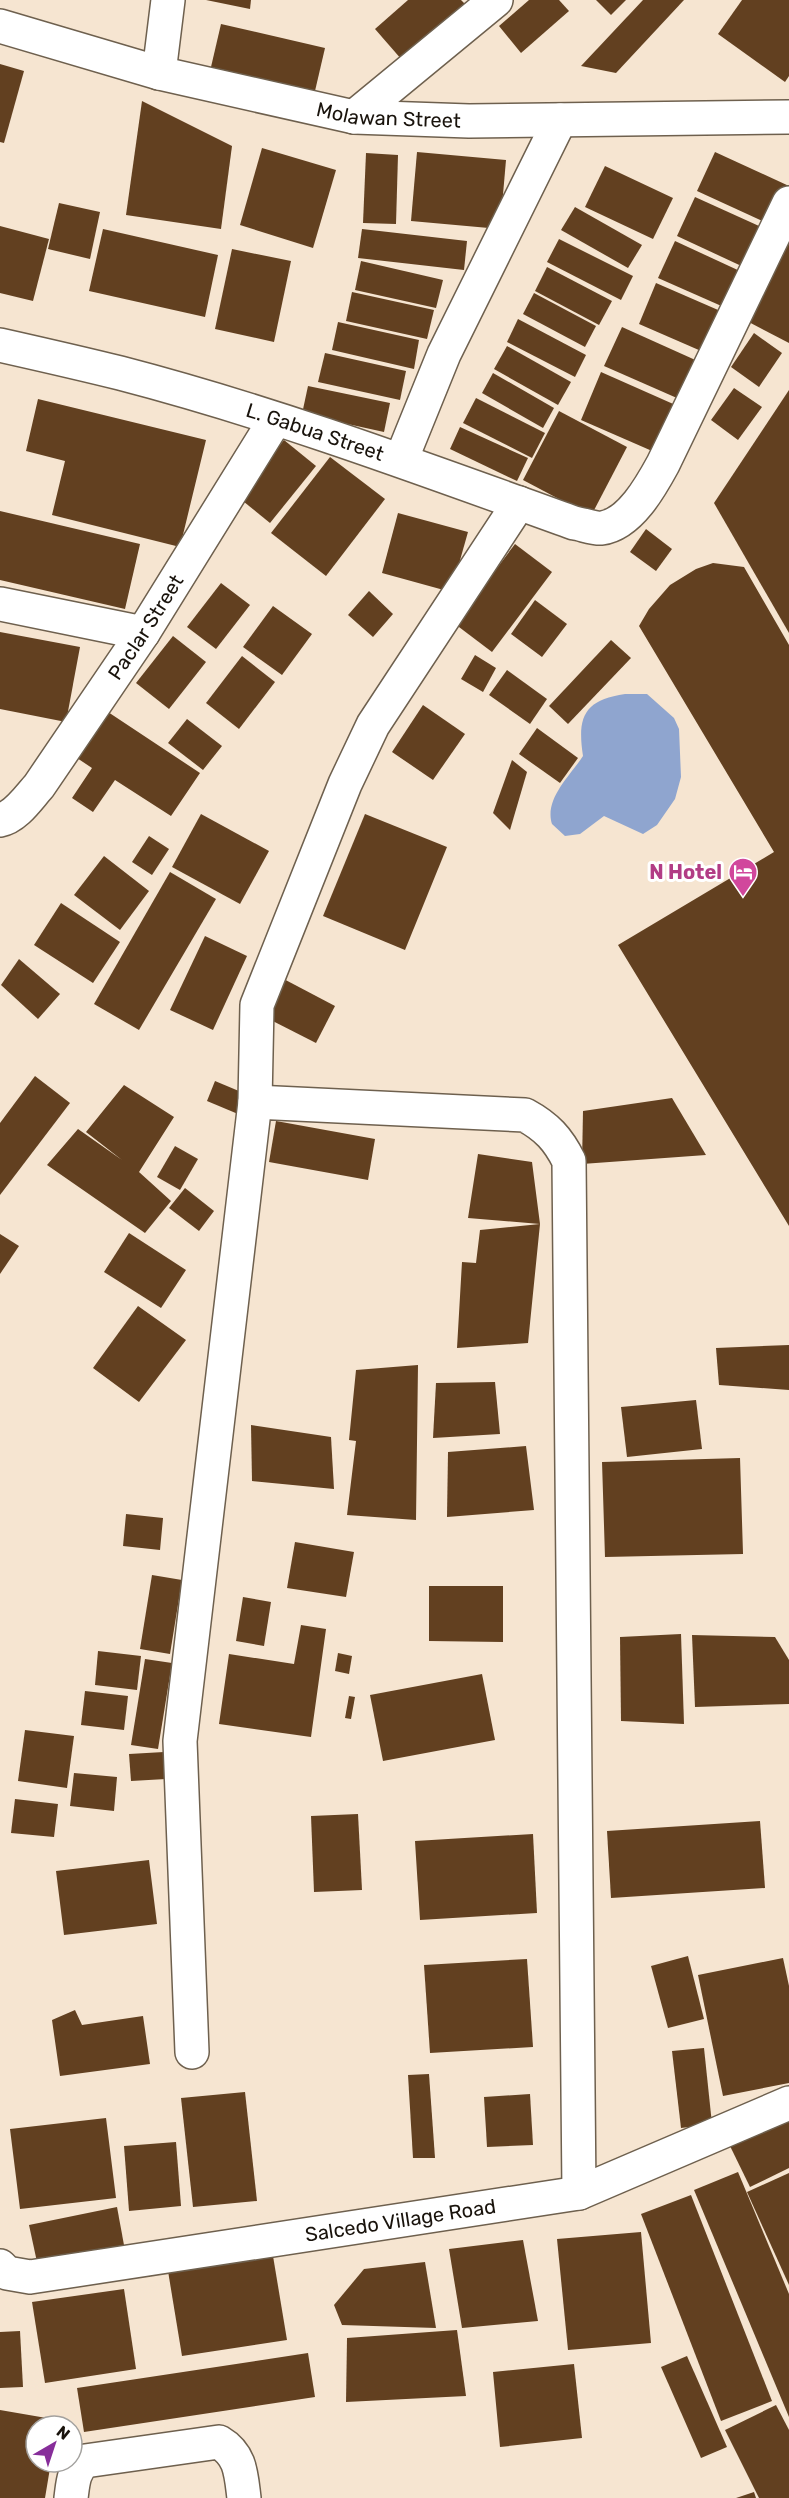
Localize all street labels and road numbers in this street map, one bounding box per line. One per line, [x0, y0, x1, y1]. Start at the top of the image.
street label: Molawan Street [314, 97, 461, 133]
street label: L. Gabua Street [243, 398, 387, 466]
street label: Paclar Street [103, 570, 188, 684]
street label: Salcedo Village Road [303, 2194, 497, 2247]

